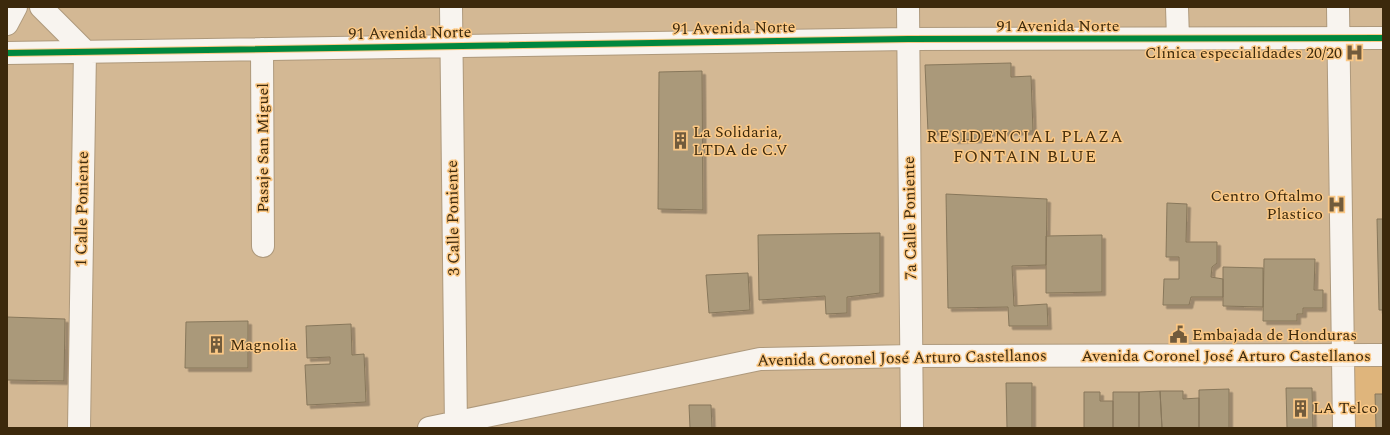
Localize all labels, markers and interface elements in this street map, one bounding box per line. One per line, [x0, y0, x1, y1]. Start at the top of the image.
street label: 91 Avenida Norte [997, 14, 1119, 38]
street label: 91 Avenida Norte [672, 15, 796, 41]
street label: 91 Avenida Norte [348, 20, 472, 46]
place label: Clínica especialidades 20/20 [1145, 41, 1342, 65]
hospital icon: Clínica especialidades 20/20 [1345, 43, 1365, 63]
street label: Pasaje San Miguel [251, 83, 275, 213]
place label: La Solidaria, LTDA de C.V [693, 120, 788, 162]
district label: RESIDENCIAL PLAZA FONTAIN BLUE [926, 124, 1124, 170]
building icon: La Solidaria, LTDA de C.V [670, 131, 690, 151]
street label: 1 Calle Poniente [69, 151, 95, 267]
street label: 7a Calle Poniente [897, 156, 923, 280]
street label: 3 Calle Poniente [440, 160, 466, 276]
place label: Centro Oftalmo Plastico [1210, 184, 1323, 226]
hospital icon: Centro Oftalmo Plastico [1326, 195, 1346, 215]
place label: Embajada de Honduras [1192, 323, 1357, 347]
public building icon: Embajada de Honduras [1169, 325, 1189, 345]
place label: Magnolia [230, 333, 297, 357]
building icon: Magnolia [207, 335, 227, 355]
street label: Avenida Coronel José Arturo Castellanos [757, 343, 1047, 373]
street label: Avenida Coronel José Arturo Castellanos [1081, 344, 1371, 368]
place label: LA Telco [1313, 396, 1378, 420]
building icon: LA Telco [1290, 398, 1310, 418]

